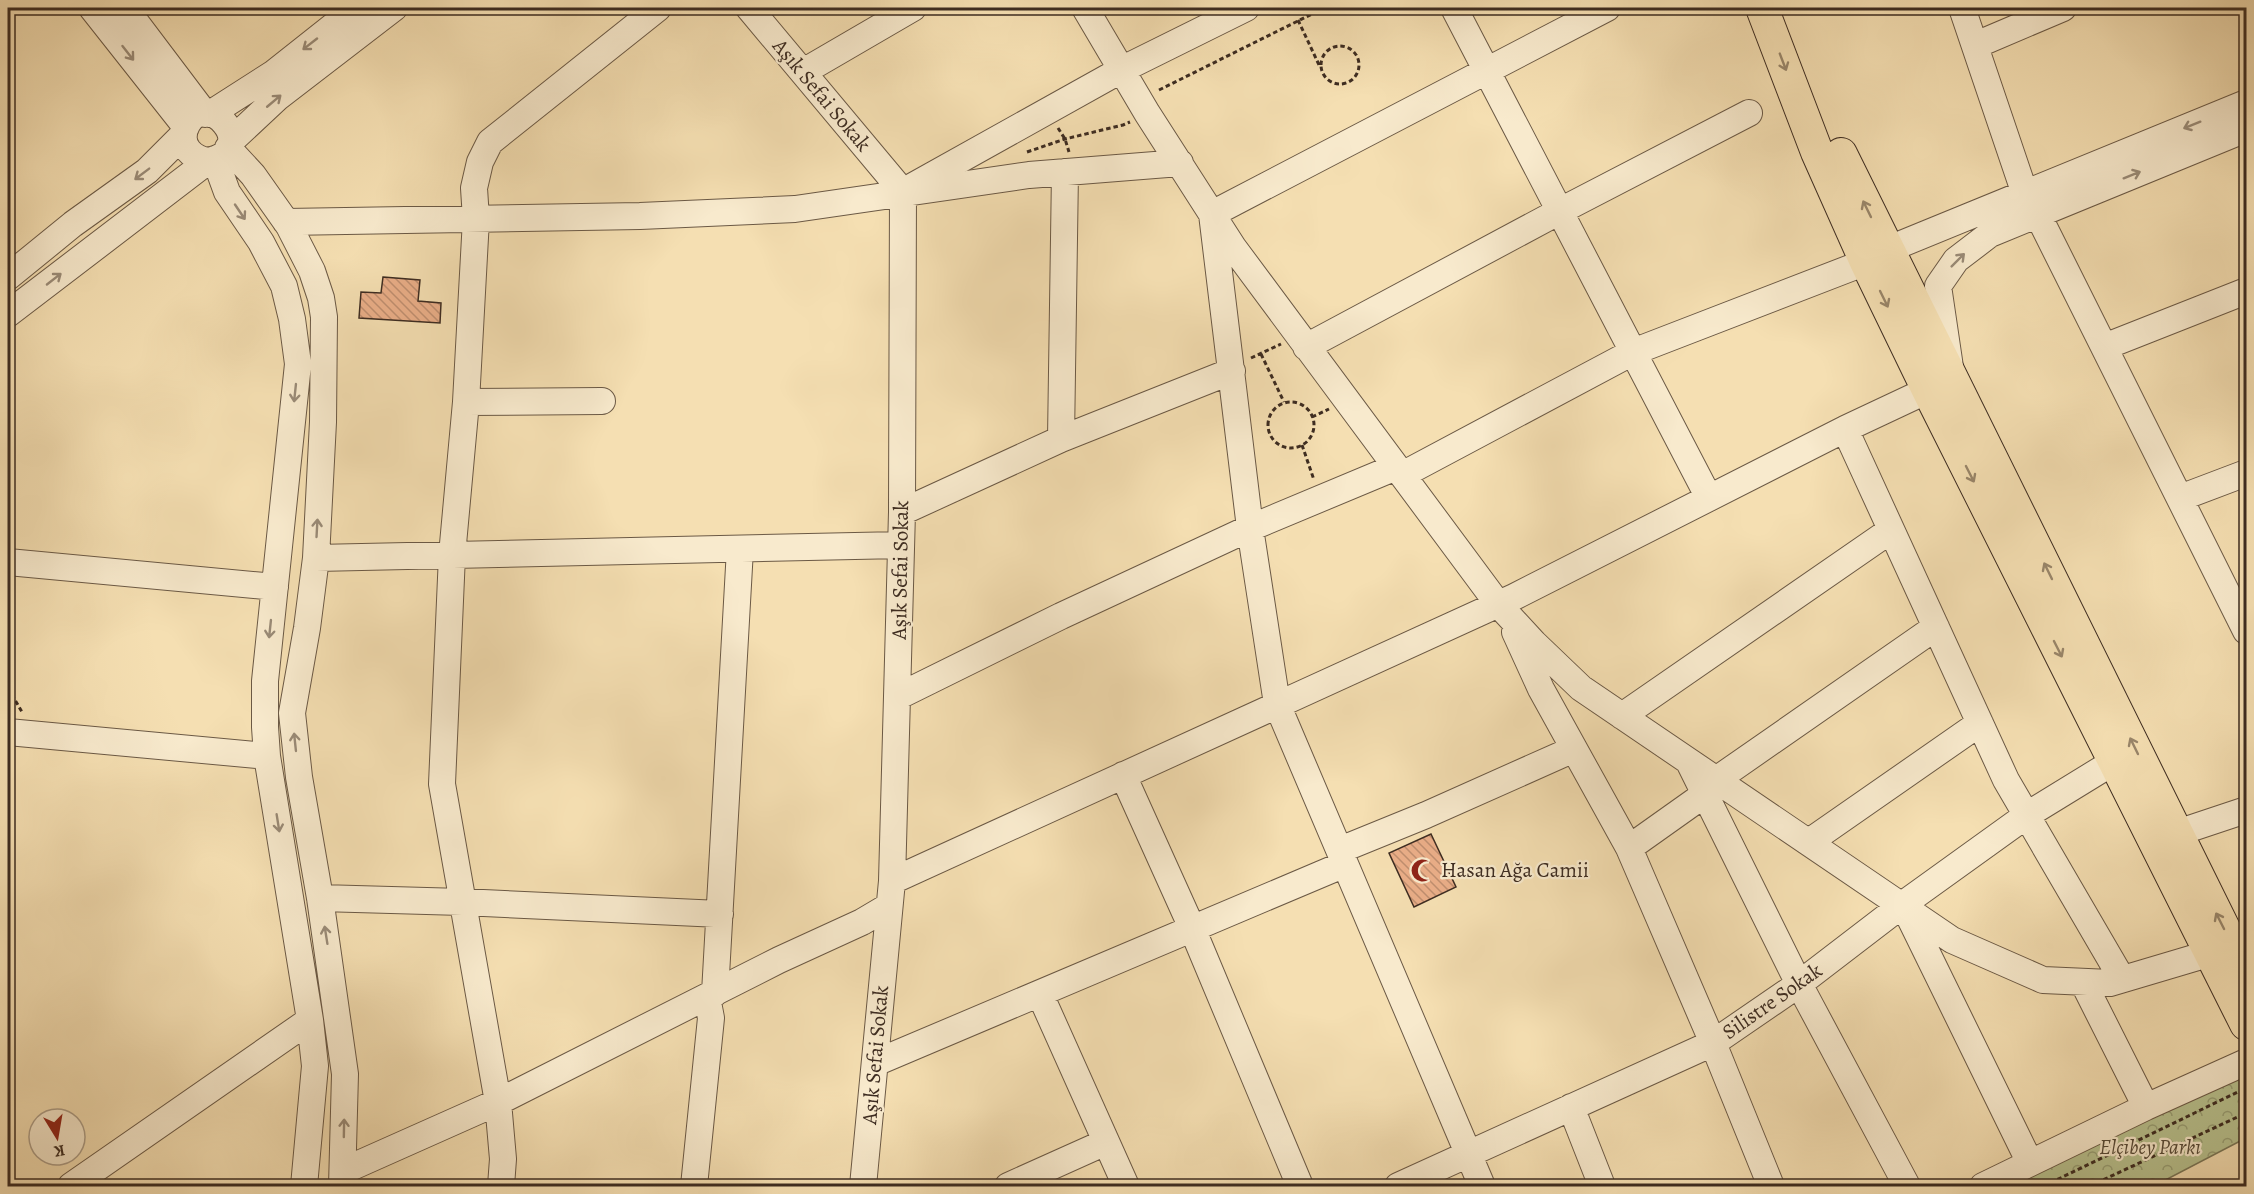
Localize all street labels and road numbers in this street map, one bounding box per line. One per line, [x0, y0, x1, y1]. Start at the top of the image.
street label: Aşık Sefai Sokak [766, 32, 878, 158]
street label: Aşık Sefai Sokak [885, 500, 915, 641]
street label: Silistre Sokak [1716, 956, 1828, 1046]
street label: Aşık Sefai Sokak [855, 984, 895, 1127]

